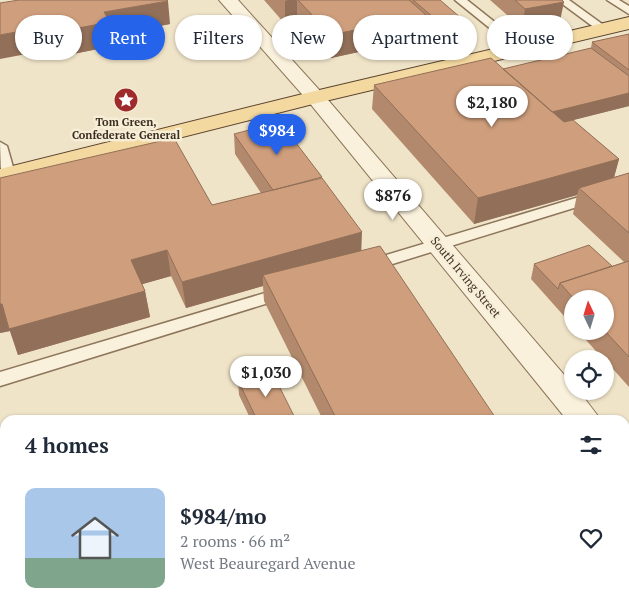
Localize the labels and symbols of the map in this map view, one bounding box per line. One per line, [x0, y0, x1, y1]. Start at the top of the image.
pin: $2,180 [451, 86, 533, 128]
place icon: Tom Green, Confederate General [113, 87, 139, 113]
pin: $984 [247, 114, 307, 156]
place label: Tom Green, Confederate General [72, 115, 180, 142]
pin: $876 [363, 178, 423, 221]
street label: South Irving Street [428, 233, 505, 321]
north arrow [564, 290, 614, 340]
pin: $1,030 [225, 356, 307, 398]

